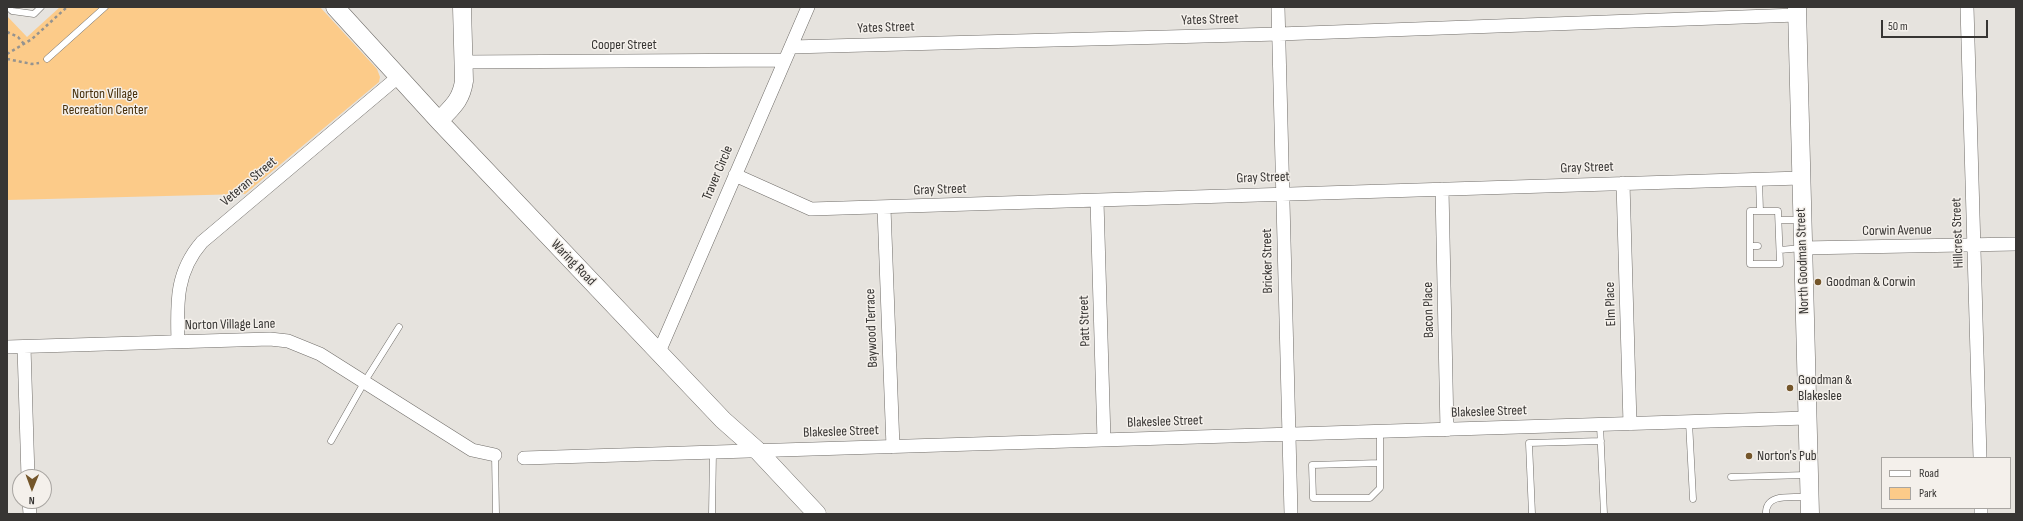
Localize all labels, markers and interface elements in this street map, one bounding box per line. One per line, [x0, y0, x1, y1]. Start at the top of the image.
street label: Yates Street [1181, 11, 1239, 29]
scale bar [1883, 12, 1990, 38]
street label: Yates Street [857, 19, 915, 37]
text: 50 m [1888, 19, 1908, 34]
street label: Cooper Street [591, 37, 657, 53]
park label: Norton Village Recreation Center [62, 86, 148, 118]
street label: Traver Circle [699, 143, 737, 203]
street label: Veteran Street [217, 154, 281, 210]
street label: Gray Street [1560, 159, 1614, 177]
street label: Gray Street [1236, 169, 1290, 187]
street label: Gray Street [913, 181, 967, 199]
street label: Hillcrest Street [1948, 197, 1968, 269]
street label: North Goodman Street [1793, 208, 1813, 314]
street label: Corwin Avenue [1862, 222, 1932, 240]
street label: Bricker Street [1259, 228, 1277, 294]
street label: Waring Road [547, 236, 599, 290]
place label: Goodman & Corwin [1826, 274, 1916, 290]
marker: Goodman & Corwin [1813, 277, 1823, 287]
street label: Elm Place [1602, 281, 1620, 327]
street label: Bacon Place [1420, 282, 1438, 338]
street label: Baywood Terrace [862, 288, 882, 368]
street label: Patt Street [1076, 295, 1094, 347]
street label: Norton Village Lane [185, 316, 275, 334]
place label: Goodman & Blakeslee [1798, 372, 1852, 404]
marker: Goodman & Blakeslee [1785, 383, 1795, 393]
street label: Blakeslee Street [1451, 402, 1527, 422]
street label: Blakeslee Street [1127, 412, 1203, 432]
street label: Blakeslee Street [803, 422, 879, 442]
place label: Norton's Pub [1757, 448, 1817, 464]
marker: Norton's Pub [1744, 451, 1754, 461]
legend [1881, 457, 2011, 509]
text: Road [1919, 466, 1939, 481]
north arrow [12, 469, 52, 509]
text: Park [1919, 486, 1937, 501]
text: N [29, 494, 35, 507]

